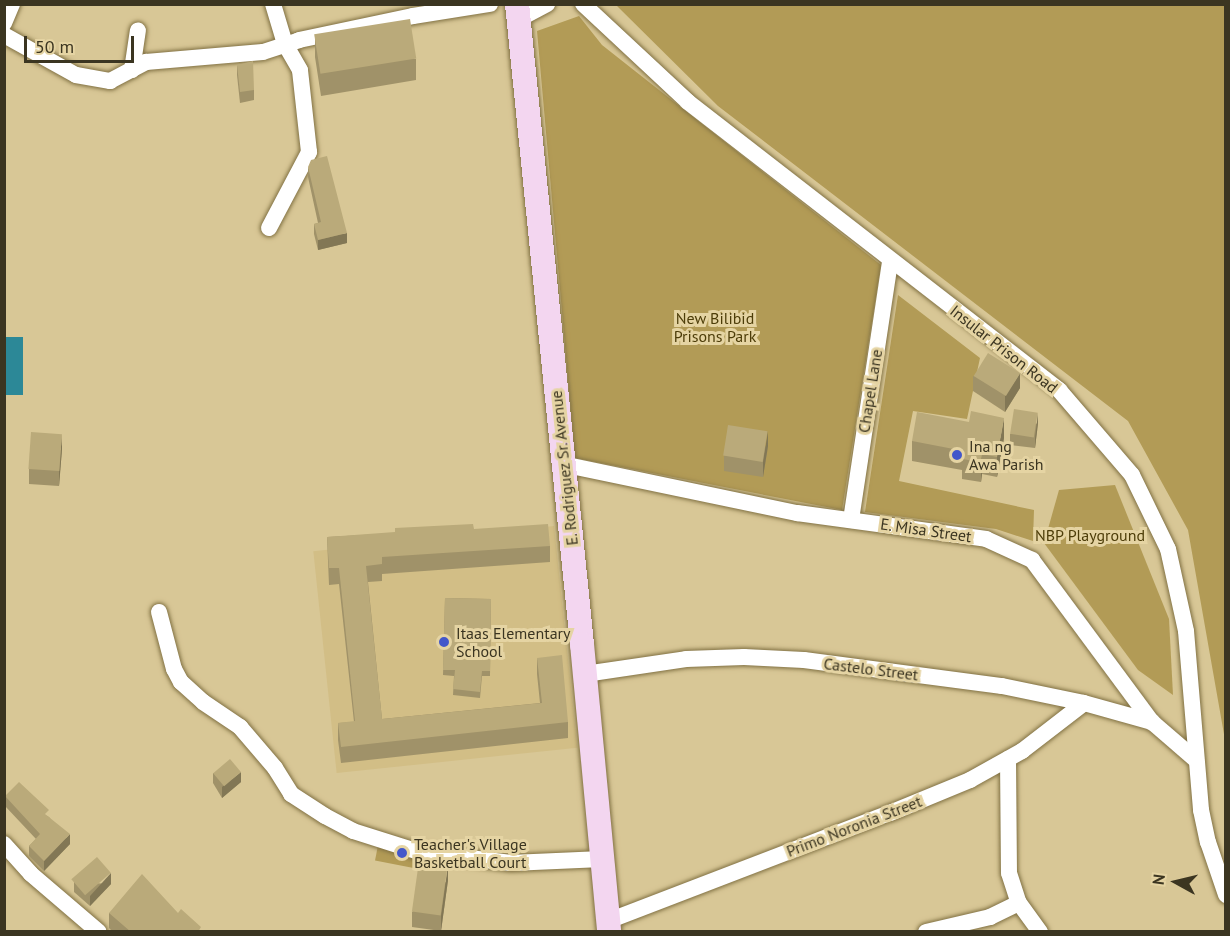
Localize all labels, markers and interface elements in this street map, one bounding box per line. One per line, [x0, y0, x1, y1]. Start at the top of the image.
scale bar [27, 24, 136, 62]
text: 50 m [35, 35, 74, 58]
street label: Insular Prison Road [946, 301, 1062, 397]
park label: New Bilibid Prisons Park [674, 308, 756, 346]
street label: Chapel Lane [854, 348, 886, 434]
street label: E. Rodriguez Sr. Avenue [546, 388, 582, 548]
place label: Ina ng Awa Parish [969, 436, 1044, 474]
marker: Ina ng Awa Parish [950, 448, 964, 462]
street label: E. Misa Street [879, 514, 973, 546]
park label: NBP Playground [1035, 525, 1145, 545]
place label: Itaas Elementary School [456, 623, 570, 661]
marker: Itaas Elementary School [437, 635, 451, 649]
street label: Castelo Street [823, 654, 919, 684]
street label: Primo Noronia Street [784, 791, 924, 861]
place label: Teacher's Village Basketball Court [414, 834, 527, 872]
marker: Teacher's Village Basketball Court [395, 846, 409, 860]
north arrow [1146, 852, 1206, 912]
text: N [1148, 873, 1169, 886]

